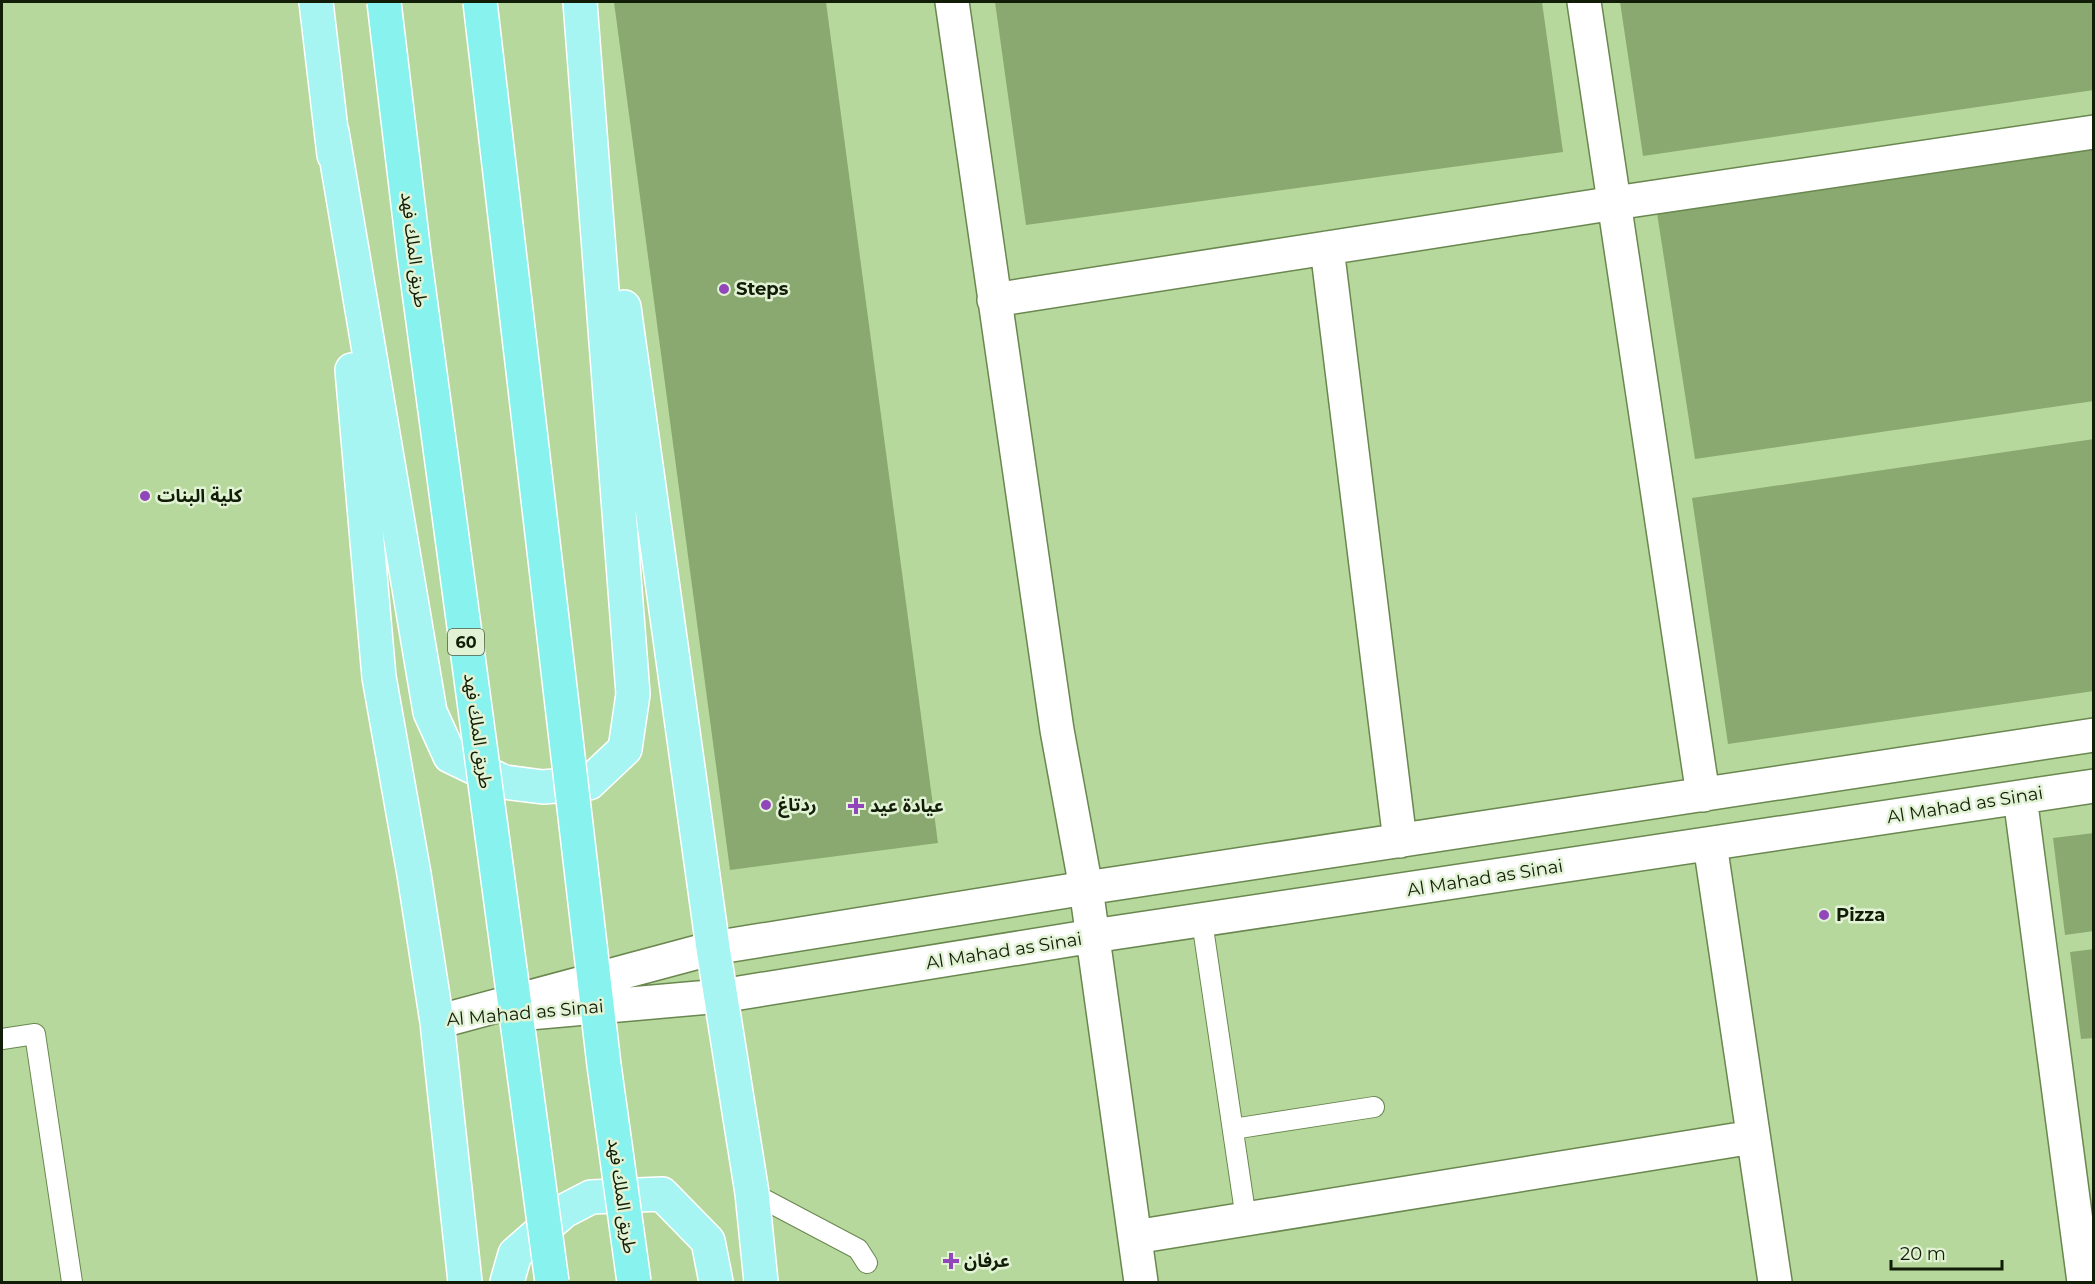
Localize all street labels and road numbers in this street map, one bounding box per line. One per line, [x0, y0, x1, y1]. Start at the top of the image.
street label: طريق الملك فهد [396, 191, 432, 309]
road number: 60 [448, 629, 484, 655]
street label: طريق الملك فهد [459, 672, 497, 790]
street label: Al Mahad as Sinai [1885, 782, 2045, 828]
street label: Al Mahad as Sinai [1405, 855, 1565, 901]
street label: Al Mahad as Sinai [924, 928, 1084, 974]
street label: Al Mahad as Sinai [446, 995, 604, 1031]
street label: طريق الملك فهد [603, 1137, 641, 1255]

